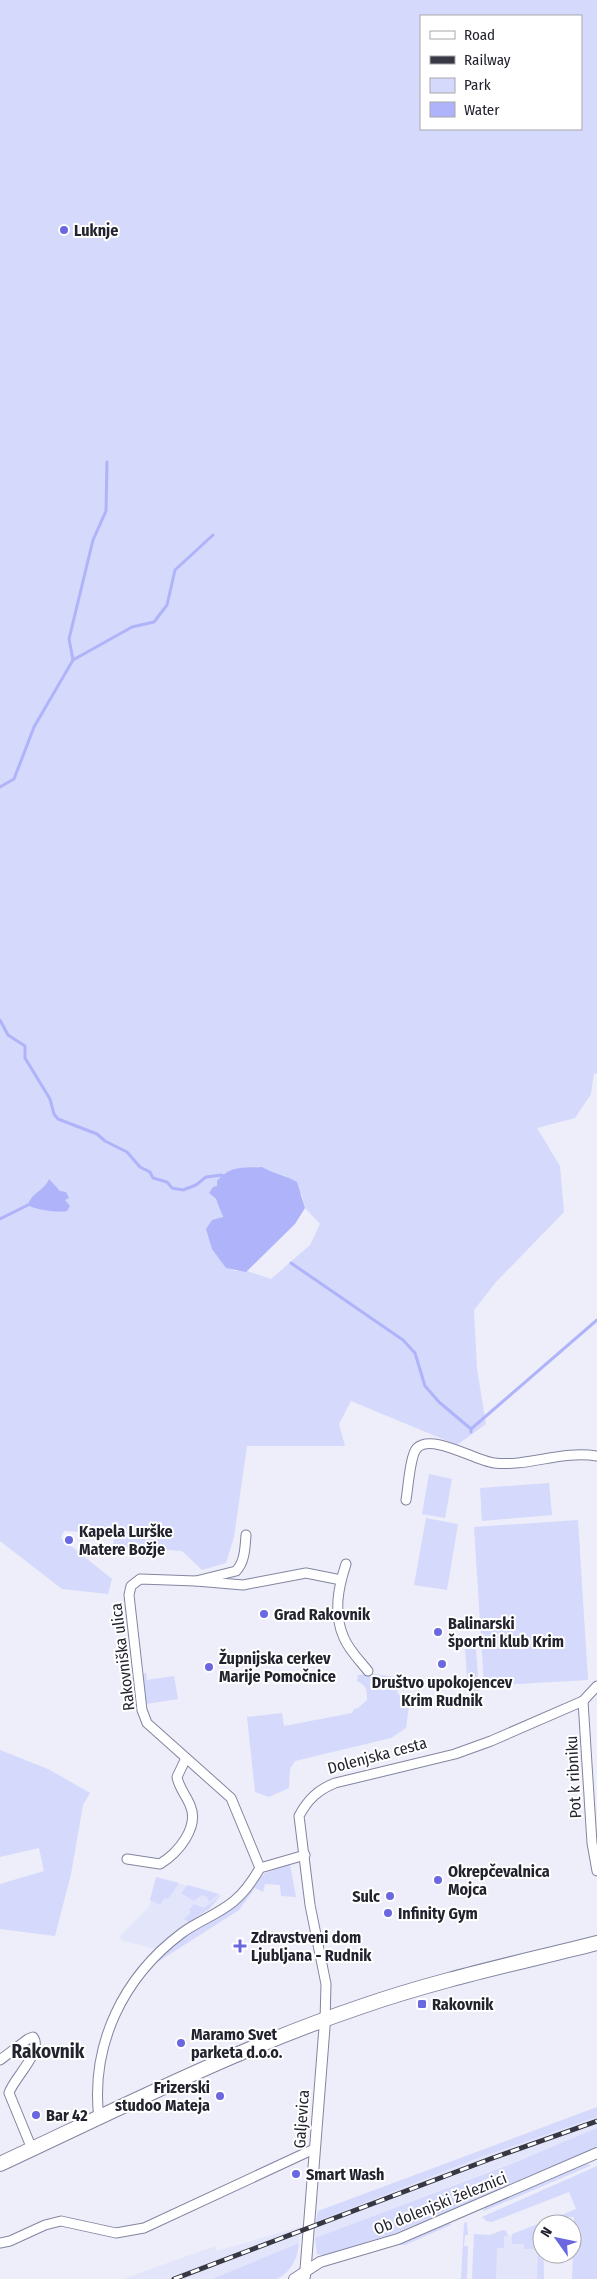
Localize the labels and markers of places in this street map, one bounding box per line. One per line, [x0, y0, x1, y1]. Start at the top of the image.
place label: Luknje [74, 221, 118, 240]
marker: Luknje [58, 224, 70, 236]
place label: Kapela Lurške Matere Božje [79, 1522, 173, 1559]
marker: Kapela Lurške Matere Božje [63, 1534, 75, 1546]
place label: Grad Rakovnik [274, 1605, 371, 1624]
marker: Grad Rakovnik [258, 1608, 270, 1620]
place label: Balinarski športni klub Krim [448, 1614, 564, 1651]
marker: Balinarski športni klub Krim [432, 1626, 444, 1638]
place label: Župnijska cerkev Marije Pomočnice [219, 1648, 336, 1686]
marker: Društvo upokojencev Krim Rudnik [436, 1658, 448, 1670]
marker: Župnijska cerkev Marije Pomočnice [203, 1661, 215, 1673]
place label: Društvo upokojencev Krim Rudnik [372, 1673, 513, 1710]
place label: Okrepčevalnica Mojca [448, 1862, 550, 1899]
marker: Okrepčevalnica Mojca [432, 1874, 444, 1886]
place label: Sulc [352, 1887, 380, 1906]
marker: Sulc [384, 1890, 396, 1902]
place label: Infinity Gym [398, 1904, 478, 1923]
marker: Infinity Gym [382, 1907, 394, 1919]
place label: Zdravstveni dom Ljubljana - Rudnik [251, 1928, 372, 1965]
marker: Zdravstveni dom Ljubljana - Rudnik [233, 1939, 247, 1953]
place label: Rakovnik [432, 1995, 494, 2014]
marker: Rakovnik [416, 1998, 428, 2010]
place label: Maramo Svet parketa d.o.o. [191, 2025, 283, 2062]
marker: Maramo Svet parketa d.o.o. [175, 2037, 187, 2049]
place label: Frizerski studoo Mateja [115, 2078, 210, 2115]
marker: Frizerski studoo Mateja [214, 2090, 226, 2102]
place label: Bar 42 [46, 2106, 88, 2125]
marker: Bar 42 [30, 2109, 42, 2121]
place label: Smart Wash [306, 2165, 384, 2184]
marker: Smart Wash [290, 2168, 302, 2180]

